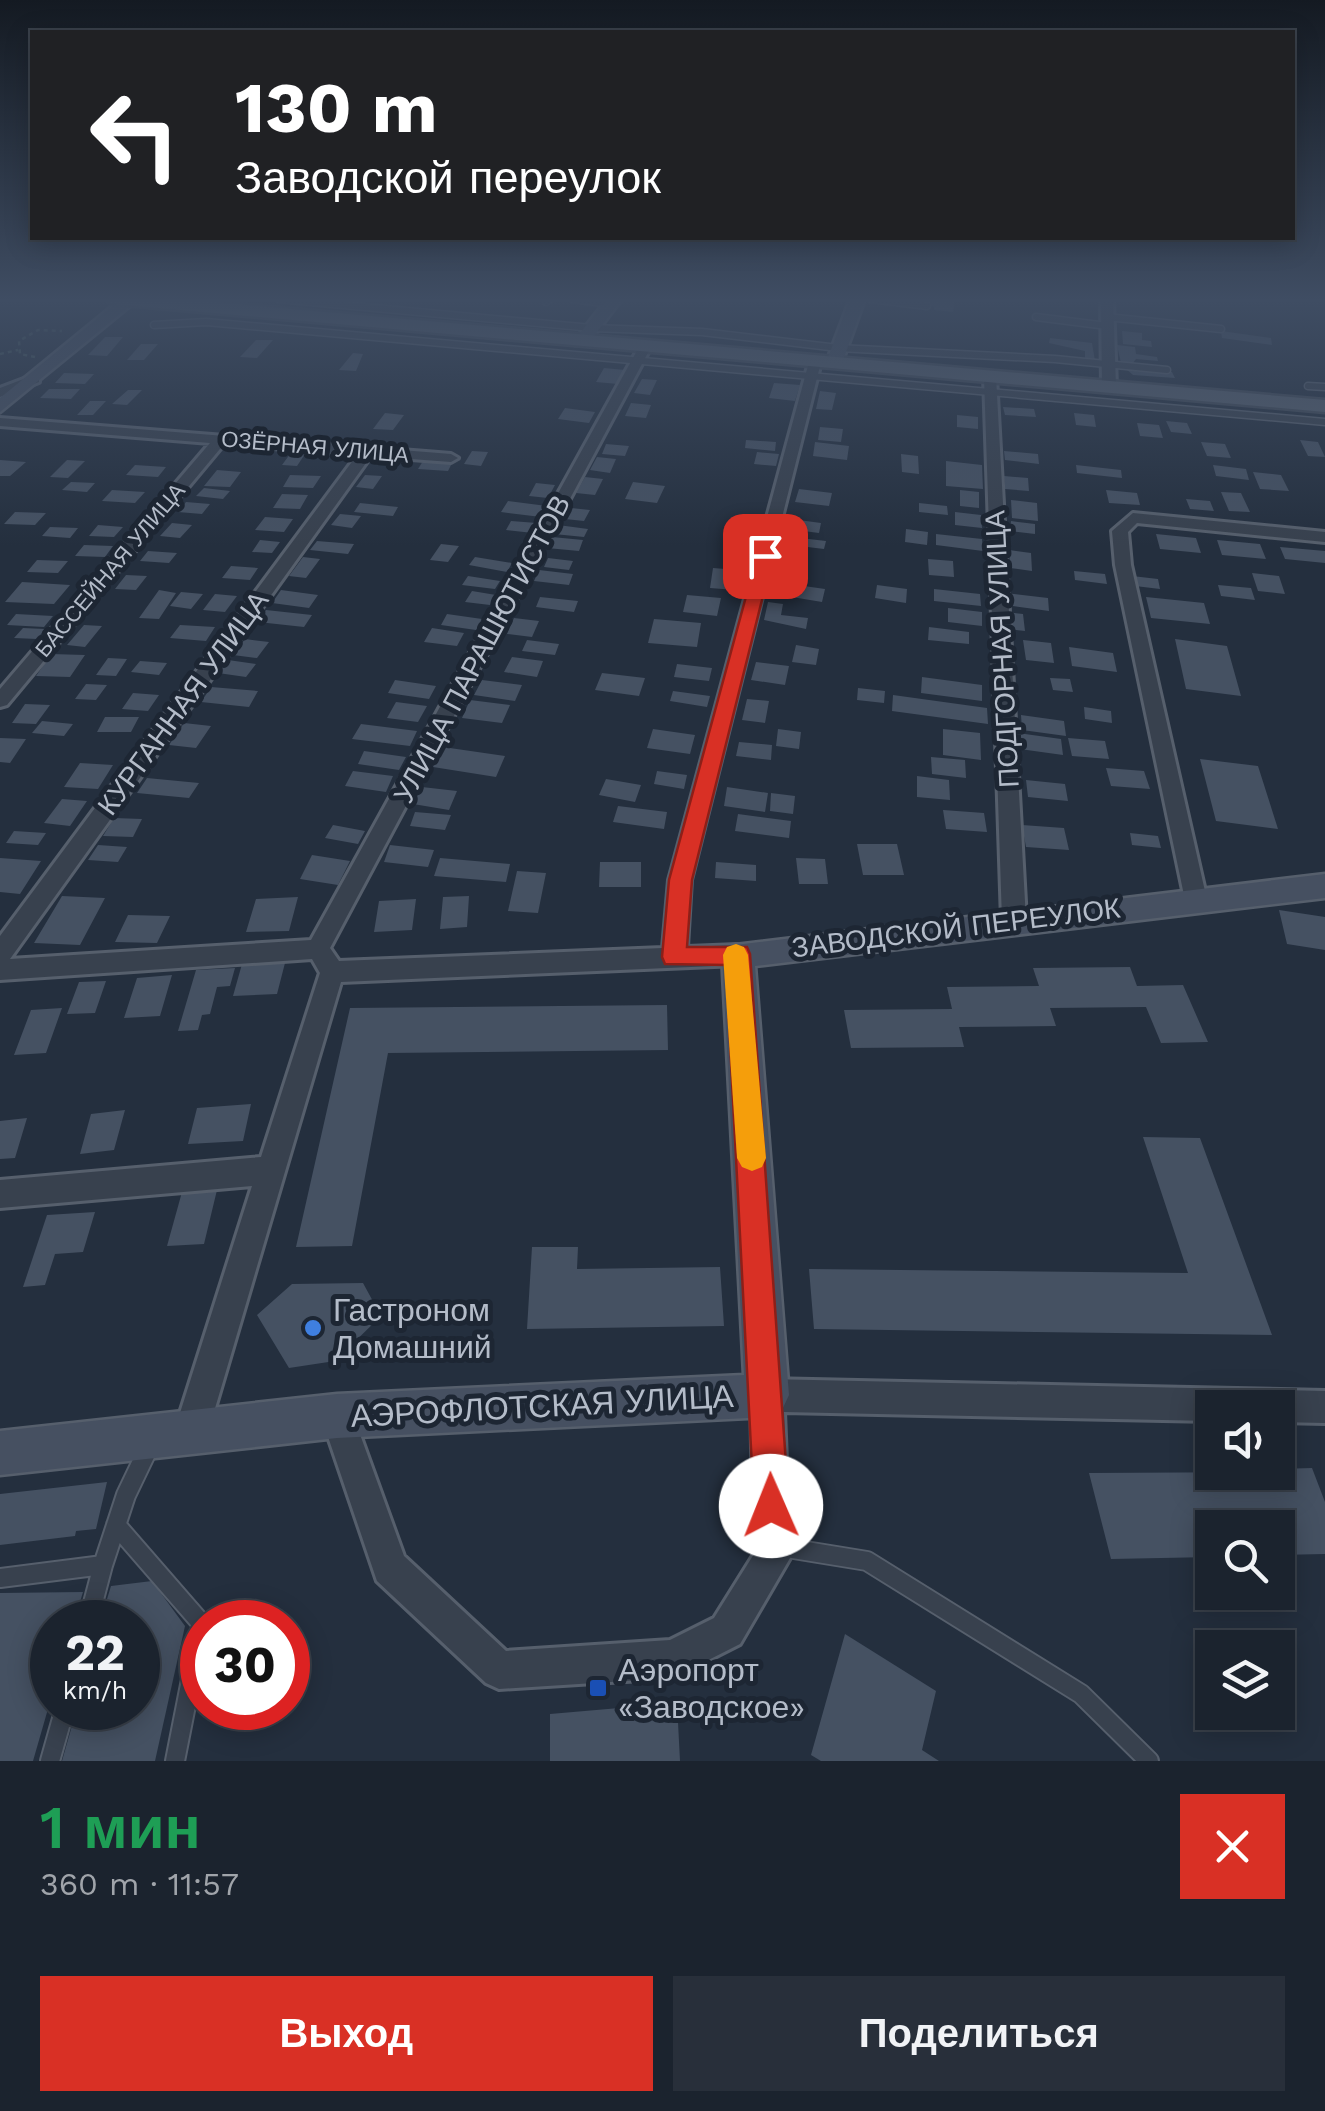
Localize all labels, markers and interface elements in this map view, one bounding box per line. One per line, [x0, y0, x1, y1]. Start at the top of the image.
text: 130 m [235, 67, 438, 149]
icon: left [70, 70, 200, 200]
text: Заводской переулок [235, 151, 661, 204]
street label: ОЗЁРНАЯ УЛИЦА [220, 426, 410, 468]
street label: БАССЕЙНАЯ УЛИЦА [30, 478, 190, 662]
street label: УЛИЦА ПАРАШЮТИСТОВ [387, 489, 577, 809]
street label: ПОДГОРНАЯ УЛИЦА [978, 509, 1026, 789]
pin [723, 514, 808, 599]
icon: arrive [738, 529, 793, 584]
street label: КУРГАННАЯ УЛИЦА [91, 584, 276, 821]
street label: ЗАВОДСКОЙ ПЕРЕУЛОК [790, 891, 1123, 965]
place label: Гастроном Домашний [333, 1291, 492, 1366]
marker: Гастроном Домашний [302, 1317, 324, 1339]
street label: АЭРОФЛОТСКАЯ УЛИЦА [350, 1377, 735, 1435]
map controls [1195, 1390, 1295, 1730]
button: sound [1195, 1390, 1295, 1490]
position arrow [719, 1454, 823, 1558]
button: search [1195, 1510, 1295, 1610]
speed limit sign: 30 [180, 1600, 310, 1730]
text: 22 [65, 1623, 125, 1682]
button: layers [1195, 1630, 1295, 1730]
place label: Аэропорт «Заводское» [618, 1651, 805, 1726]
text: km/h [63, 1676, 127, 1705]
marker: Аэропорт «Заводское» [587, 1677, 609, 1699]
text: 1 мин [40, 1792, 201, 1863]
button: close [1180, 1794, 1285, 1899]
text: 360 m · 11:57 [40, 1865, 239, 1903]
button: Выход [40, 1976, 653, 2091]
button: Поделиться [673, 1976, 1285, 2091]

